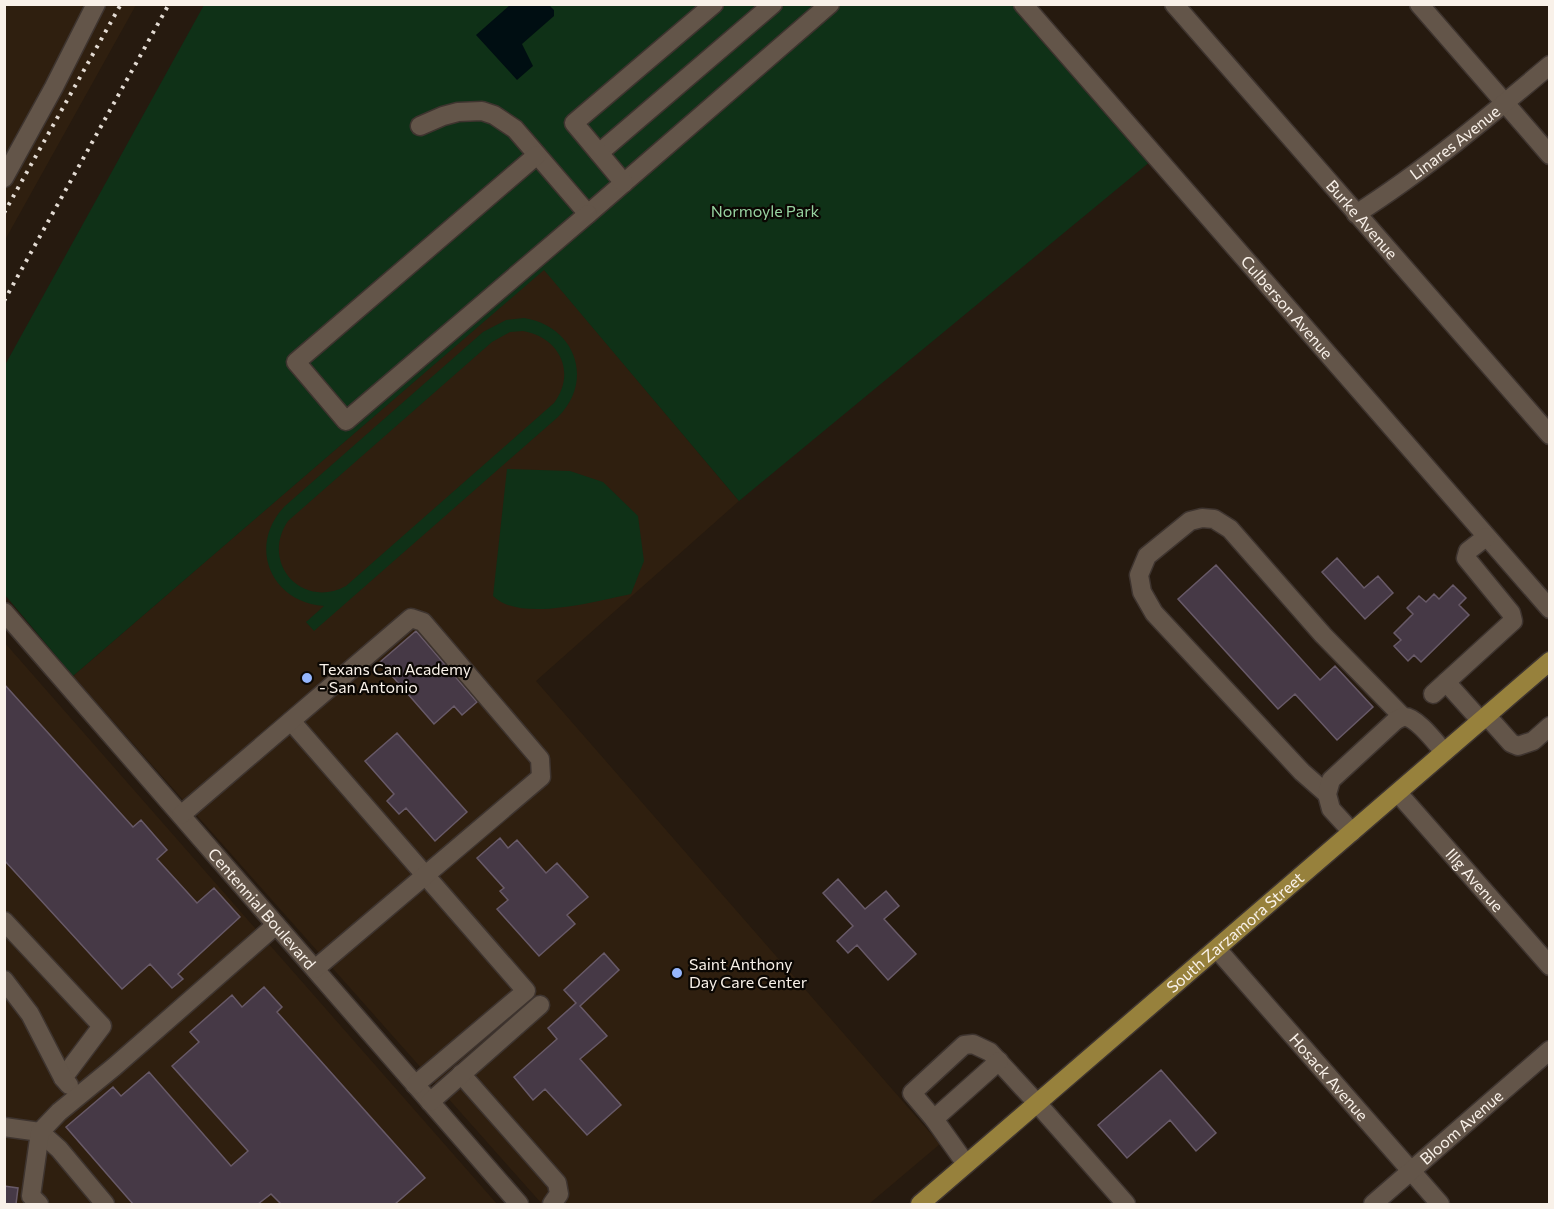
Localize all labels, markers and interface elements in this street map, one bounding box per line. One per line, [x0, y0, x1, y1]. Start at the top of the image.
street label: Linares Avenue [1406, 101, 1503, 183]
street label: Burke Avenue [1323, 176, 1402, 263]
park label: Normoyle Park [711, 201, 820, 220]
street label: Culberson Avenue [1237, 251, 1337, 362]
place label: Texans Can Academy - San Antonio [319, 659, 471, 696]
marker: Texans Can Academy - San Antonio [300, 671, 314, 685]
street label: Centennial Boulevard [204, 844, 320, 973]
street label: Illg Avenue [1442, 844, 1508, 915]
street label: South Zarzamora Street [1162, 867, 1308, 996]
place label: Saint Anthony Day Care Center [689, 954, 808, 991]
marker: Saint Anthony Day Care Center [670, 966, 684, 980]
street label: Hosack Avenue [1286, 1029, 1373, 1124]
street label: Bloom Avenue [1415, 1086, 1506, 1168]

